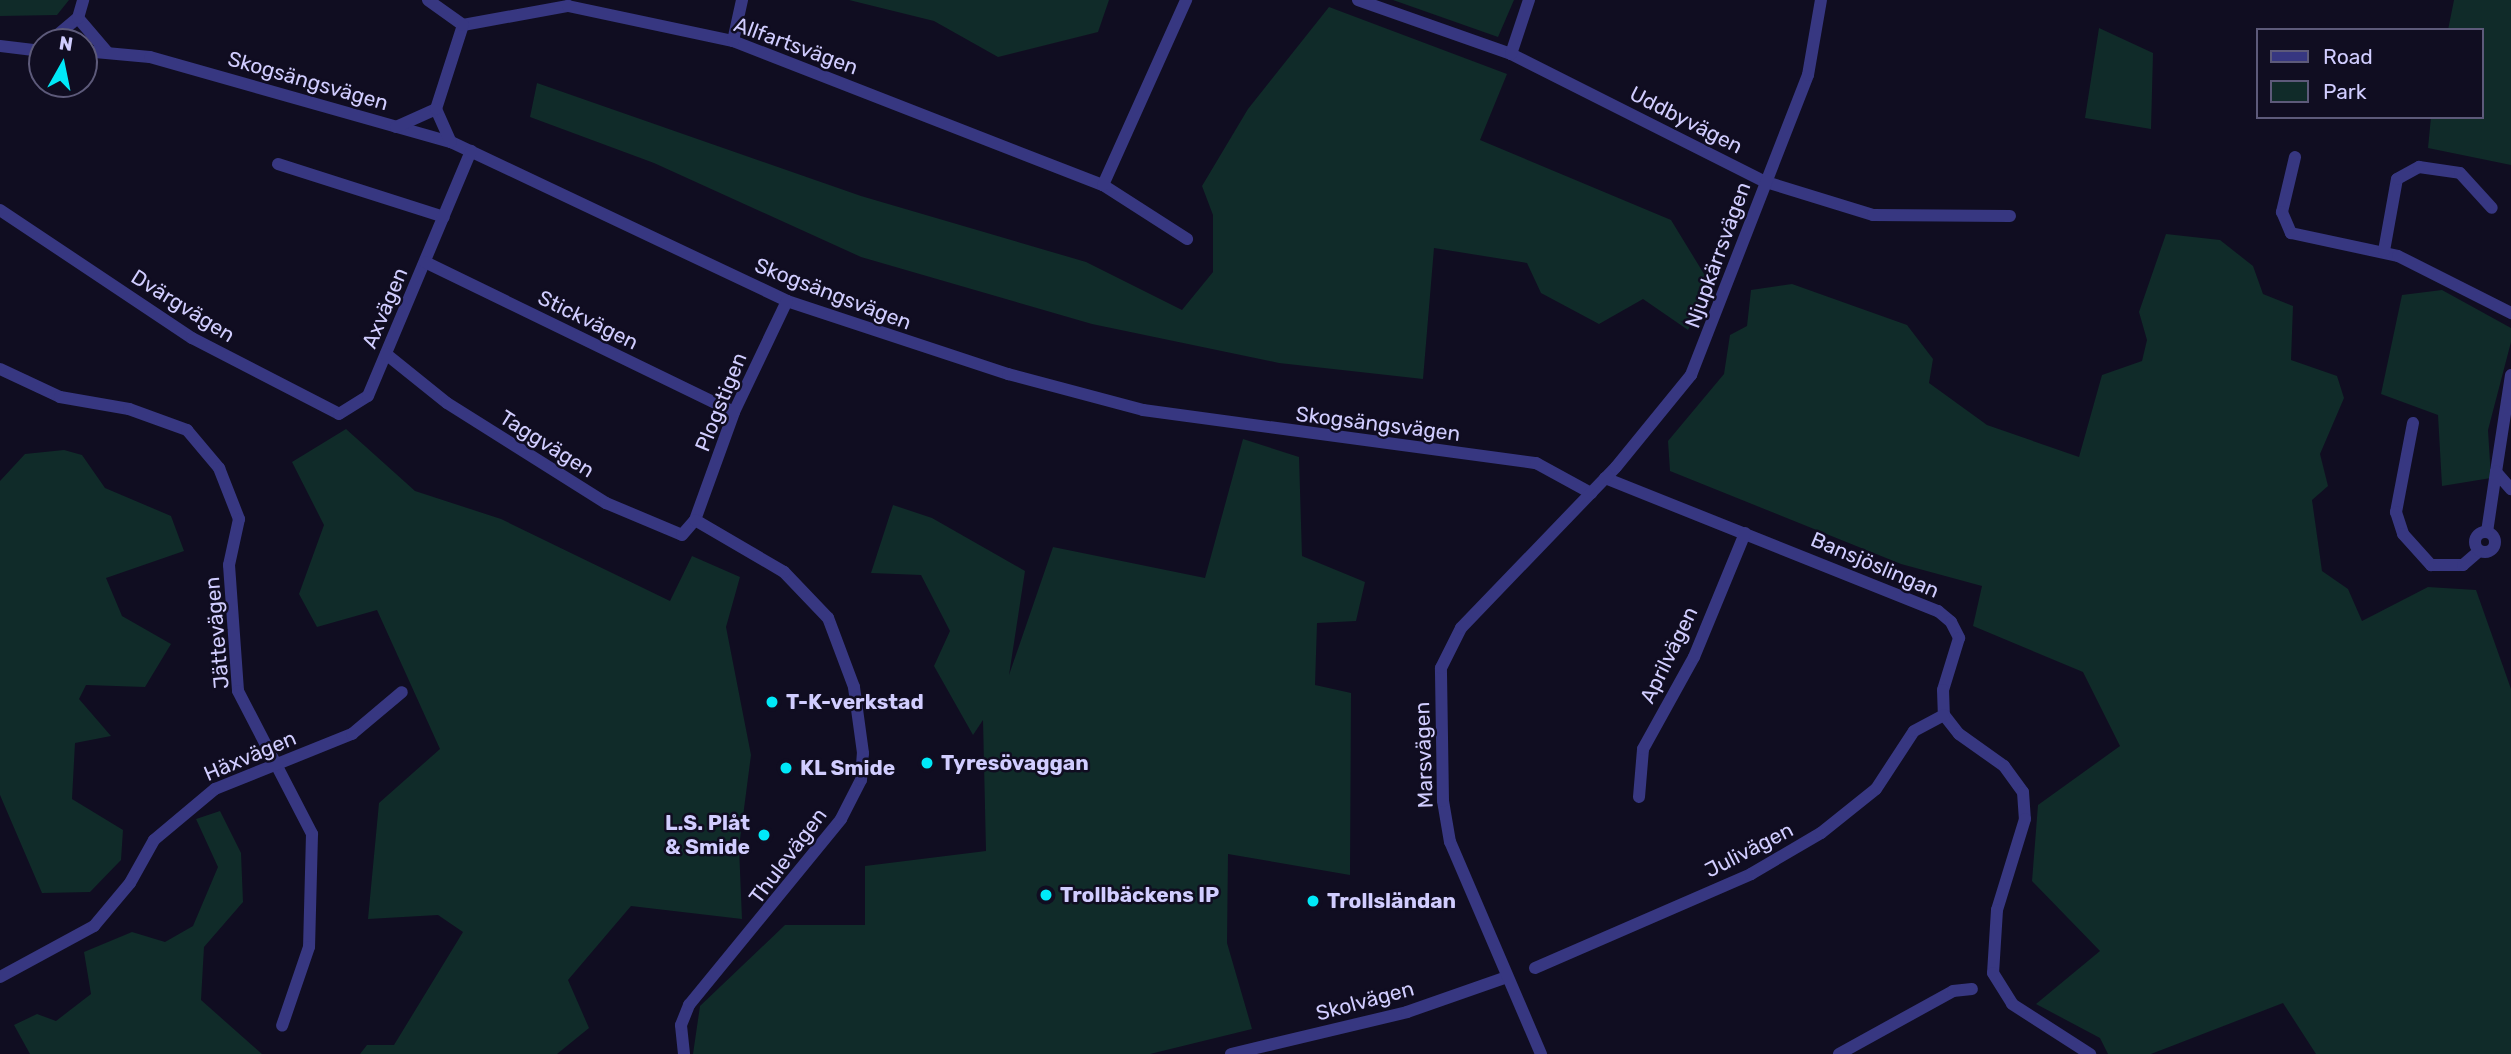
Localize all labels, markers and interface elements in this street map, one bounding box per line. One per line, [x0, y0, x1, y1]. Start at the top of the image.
street label: Allfartsvägen [731, 12, 861, 80]
north arrow [28, 28, 98, 98]
legend [2256, 28, 2483, 119]
text: N [57, 31, 75, 56]
text: Road [2323, 44, 2373, 69]
street label: Skogsängsvägen [225, 46, 391, 116]
text: Park [2323, 79, 2367, 104]
street label: Uddbyvägen [1625, 81, 1747, 159]
street label: Njupkärrsvägen [1680, 179, 1756, 331]
street label: Skogsängsvägen [751, 253, 915, 335]
street label: Dvärgvägen [127, 264, 239, 348]
street label: Axvägen [357, 264, 413, 352]
street label: Stickvägen [534, 285, 642, 355]
street label: Plogstigen [690, 349, 752, 455]
street label: Skogsängsvägen [1294, 401, 1462, 447]
street label: Taggvägen [495, 405, 599, 483]
street label: Bansjöslingan [1807, 527, 1943, 603]
street label: Jättevägen [200, 576, 234, 690]
street label: Aprilvägen [1635, 602, 1703, 708]
place label: T-K-verkstad [786, 689, 924, 715]
marker: T-K-verkstad [764, 694, 780, 710]
street label: Marsvägen [1410, 701, 1438, 809]
street label: Häxvägen [200, 725, 300, 787]
place label: Tyresövaggan [941, 750, 1089, 776]
place label: KL Smide [800, 755, 896, 781]
marker: Tyresövaggan [919, 755, 935, 771]
marker: KL Smide [778, 760, 794, 776]
street label: Thulevägen [744, 803, 832, 909]
place label: L.S. Plåt & Smide [665, 810, 750, 860]
street label: Julivägen [1701, 817, 1797, 883]
marker: L.S. Plåt & Smide [756, 827, 772, 843]
place label: Trollbäckens IP [1060, 882, 1219, 908]
marker: Trollbäckens IP [1038, 887, 1054, 903]
place label: Trollsländan [1327, 888, 1456, 914]
marker: Trollsländan [1305, 893, 1321, 909]
street label: Skolvägen [1313, 976, 1417, 1026]

